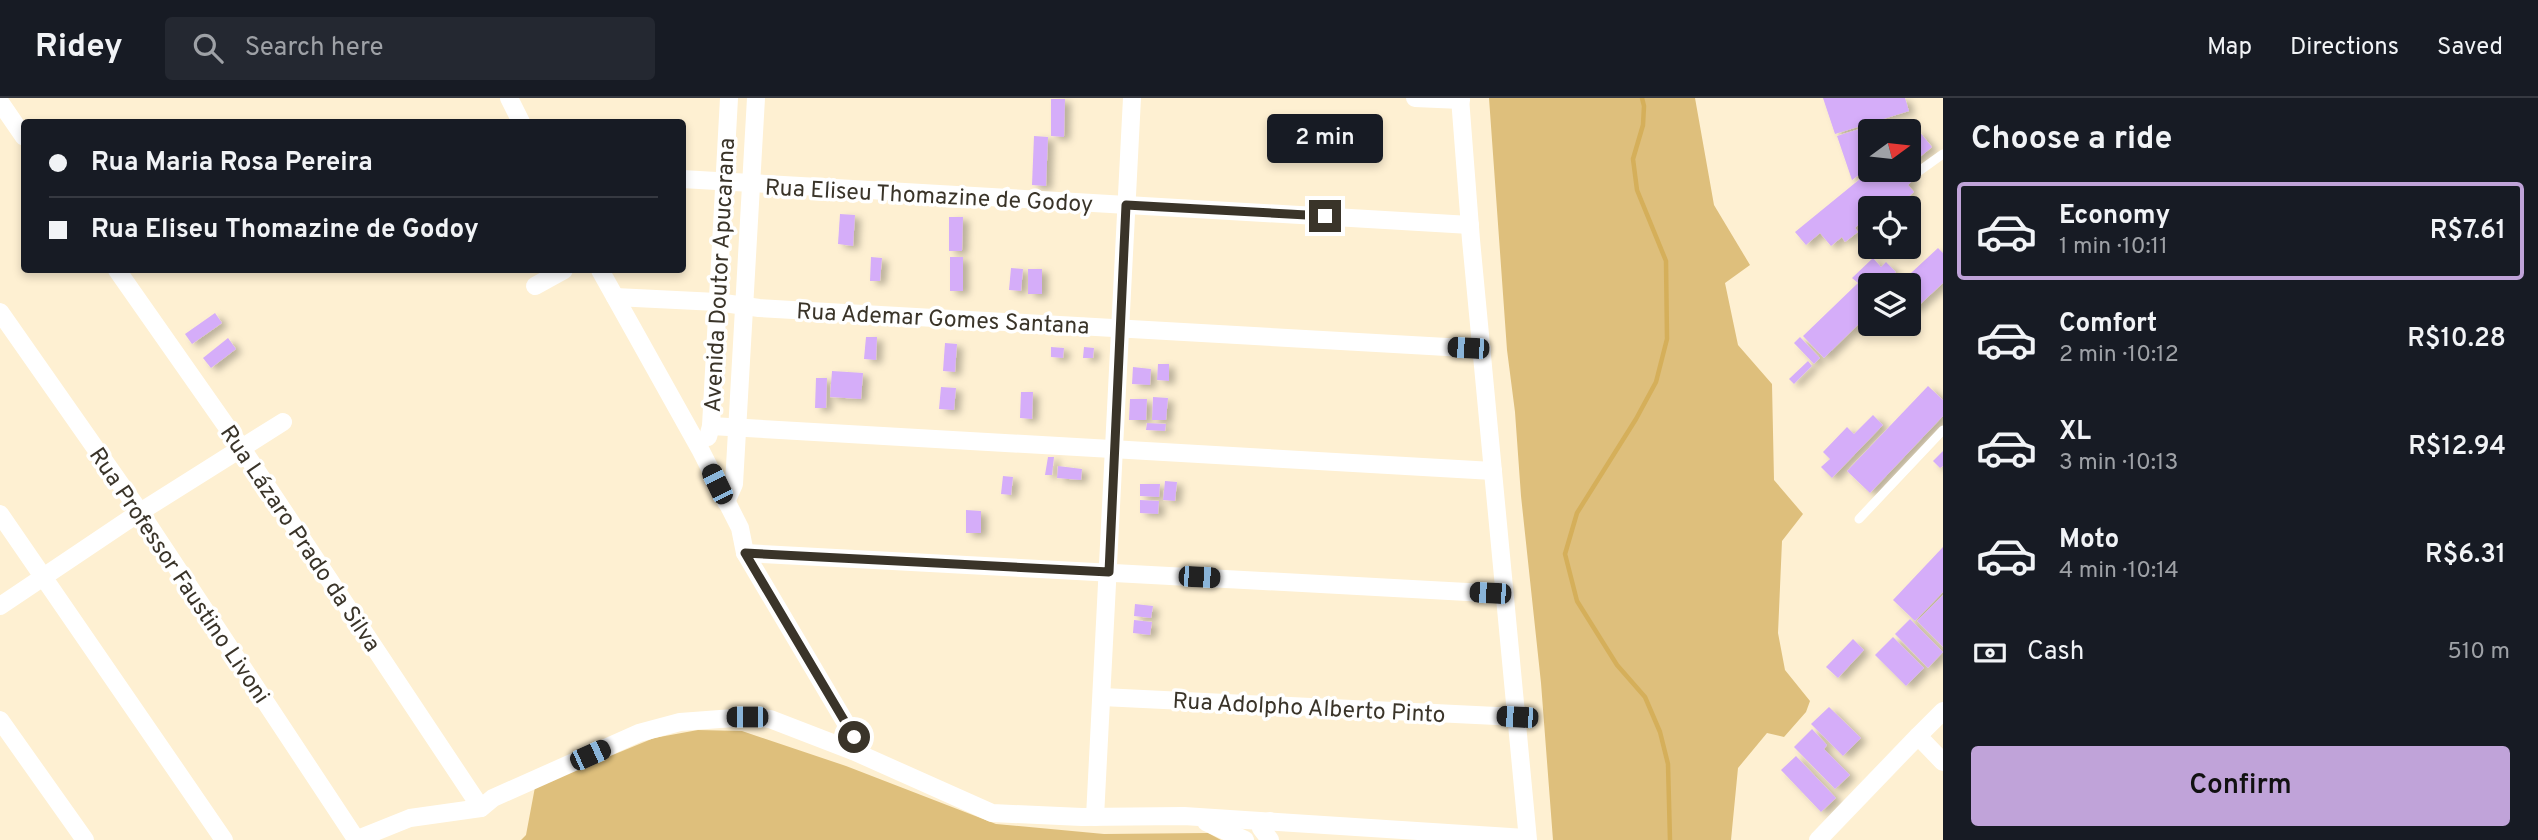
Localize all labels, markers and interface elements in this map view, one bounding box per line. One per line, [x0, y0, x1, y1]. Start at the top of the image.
search box [165, 17, 655, 80]
text: Ridey [35, 27, 123, 69]
icon: search [189, 29, 227, 67]
text: Search here [245, 32, 384, 65]
text: Map [2207, 33, 2252, 63]
text: Directions [2290, 33, 2399, 63]
text: Saved [2437, 33, 2503, 63]
callout: 2 min [1267, 115, 1383, 164]
north arrow [1858, 119, 1922, 182]
map controls [1858, 119, 1921, 336]
text: Choose a ride [1971, 120, 2172, 160]
text: 2 min [1295, 124, 1355, 153]
street label: Avenida Doutor Apucarana [700, 137, 743, 413]
text: Rua Maria Rosa Pereira [91, 147, 373, 180]
street label: Rua Eliseu Thomazine de Godoy [764, 174, 1094, 221]
button: locate [1858, 196, 1921, 259]
route end [1309, 200, 1341, 232]
icon: car [1975, 200, 2038, 263]
text: Economy [2059, 200, 2170, 233]
text: Rua Eliseu Thomazine de Godoy [91, 214, 479, 247]
text: R$7.61 [2430, 215, 2506, 248]
text: 1 min · 10:11 [2059, 233, 2168, 262]
button: layers [1858, 273, 1921, 336]
street label: Rua Ademar Gomes Santana [796, 298, 1090, 343]
icon: car [1975, 308, 2038, 371]
text: Comfort [2059, 308, 2157, 341]
text: R$10.28 [2407, 323, 2506, 356]
car [1447, 336, 1490, 360]
text: 2 min · 10:12 [2059, 341, 2179, 370]
icon: car [1975, 416, 2038, 479]
text: XL [2059, 416, 2091, 449]
street label: Rua Lázaro Prado da Silva [212, 421, 386, 658]
text: R$12.94 [2408, 431, 2506, 464]
street label: Rua Professor Faustino Livoni [81, 443, 275, 710]
text: 3 min · 10:13 [2059, 449, 2178, 478]
car [699, 461, 736, 507]
icon: car [1975, 524, 2038, 587]
text: Moto [2059, 524, 2119, 557]
text: R$6.31 [2425, 539, 2506, 572]
text: 4 min · 10:14 [2059, 557, 2179, 586]
car [1178, 565, 1221, 589]
car [1469, 581, 1512, 605]
icon: cash [1971, 634, 2009, 672]
text: Cash [2027, 636, 2084, 669]
text: 510 m [2447, 638, 2510, 667]
street label: Rua Adolpho Alberto Pinto [1172, 688, 1446, 731]
car [1496, 705, 1539, 729]
car [727, 707, 769, 728]
route start [838, 721, 870, 753]
car [567, 737, 614, 773]
button: Confirm [1971, 746, 2510, 826]

